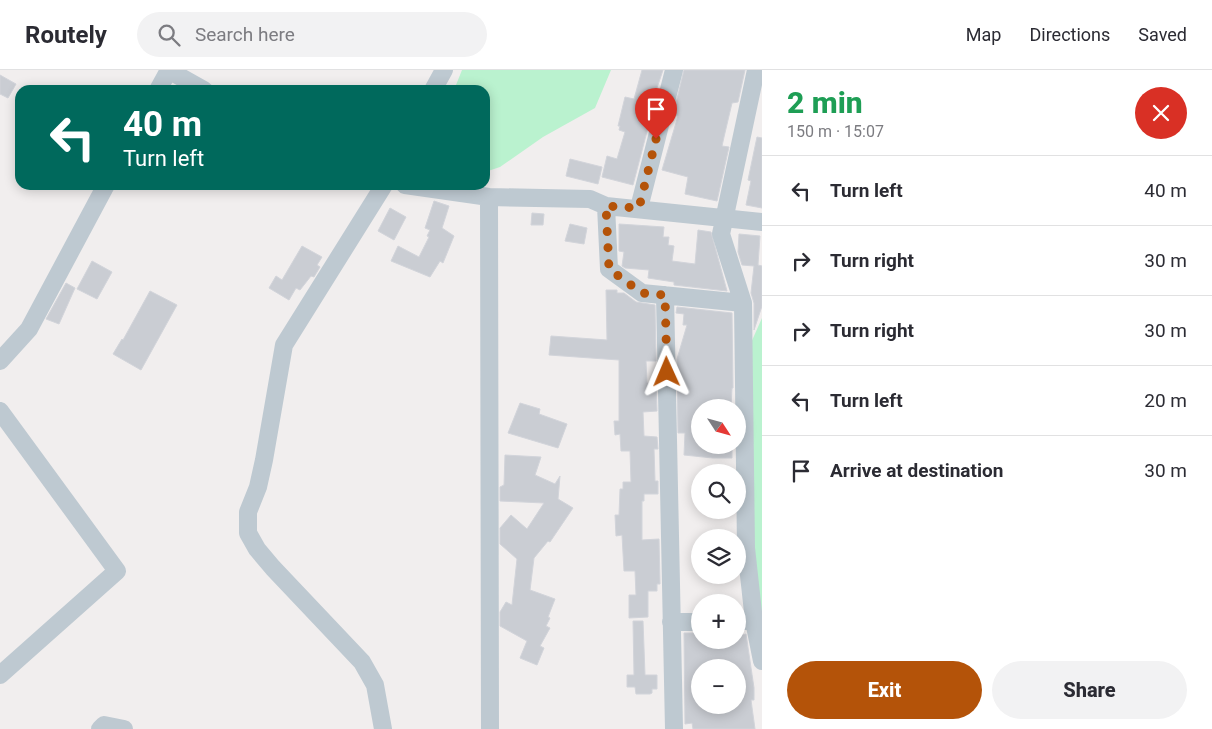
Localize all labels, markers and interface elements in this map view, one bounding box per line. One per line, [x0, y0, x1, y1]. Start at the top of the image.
search box [137, 12, 487, 57]
text: Routely [25, 21, 107, 49]
icon: search [155, 21, 183, 49]
text: Search here [195, 23, 295, 46]
text: Map [966, 24, 1001, 45]
text: Directions [1029, 24, 1110, 45]
text: Saved [1138, 24, 1187, 45]
text: 2 min [787, 85, 863, 120]
button: close [1135, 87, 1187, 139]
pin [635, 88, 677, 139]
icon: arrive [642, 95, 670, 123]
text: 40 m [123, 104, 202, 145]
icon: left [40, 105, 105, 170]
text: 150 m · 15:07 [787, 122, 884, 141]
text: Turn left [123, 146, 204, 171]
icon: left [787, 177, 815, 205]
text: Turn left [830, 179, 903, 202]
text: 40 m [1144, 179, 1187, 202]
icon: right [787, 247, 815, 275]
text: Turn right [830, 249, 914, 272]
text: 30 m [1144, 249, 1187, 272]
icon: right [787, 317, 815, 345]
text: Turn right [830, 319, 914, 342]
text: 30 m [1144, 319, 1187, 342]
position arrow [640, 345, 692, 397]
icon: left [787, 387, 815, 415]
text: Turn left [830, 389, 903, 412]
text: 20 m [1144, 389, 1187, 412]
north arrow [691, 399, 746, 454]
map controls [691, 399, 746, 714]
icon: arrive [787, 457, 815, 485]
text: Arrive at destination [830, 459, 1003, 482]
text: 30 m [1144, 459, 1187, 482]
button: search [691, 464, 746, 519]
button: layers [691, 529, 746, 584]
button: + [691, 594, 746, 649]
button: − [691, 659, 746, 714]
button: Exit [787, 661, 982, 719]
button: Share [992, 661, 1187, 719]

